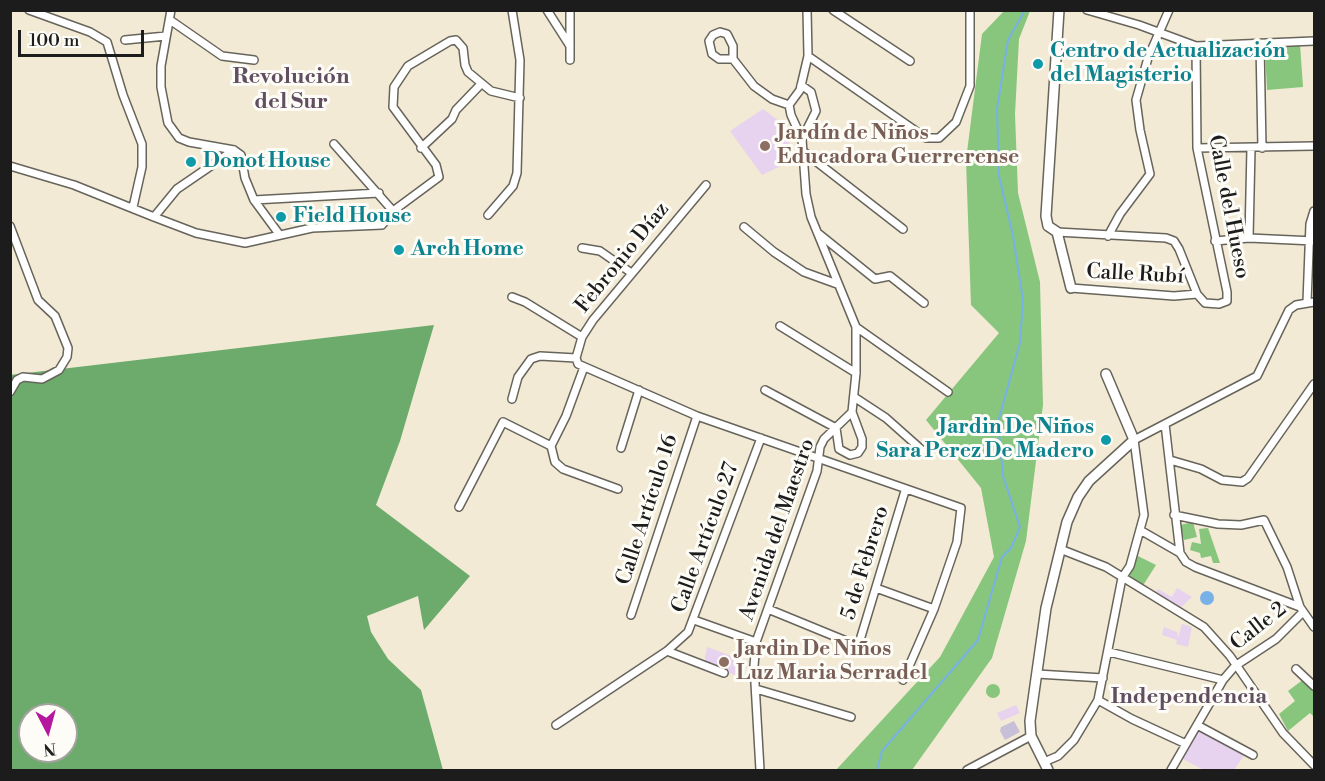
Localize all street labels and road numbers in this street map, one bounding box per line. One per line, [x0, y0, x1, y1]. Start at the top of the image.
street label: Calle del Hueso [1202, 133, 1254, 281]
street label: Febronio Díaz [571, 198, 675, 318]
street label: Calle Rubí [1086, 260, 1184, 290]
street label: Calle Artículo 16 [612, 432, 684, 588]
street label: Avenida del Maestro [735, 436, 821, 624]
street label: Calle Artículo 27 [667, 459, 745, 617]
street label: 5 de Febrero [837, 503, 895, 623]
street label: Calle 2 [1226, 597, 1292, 657]

